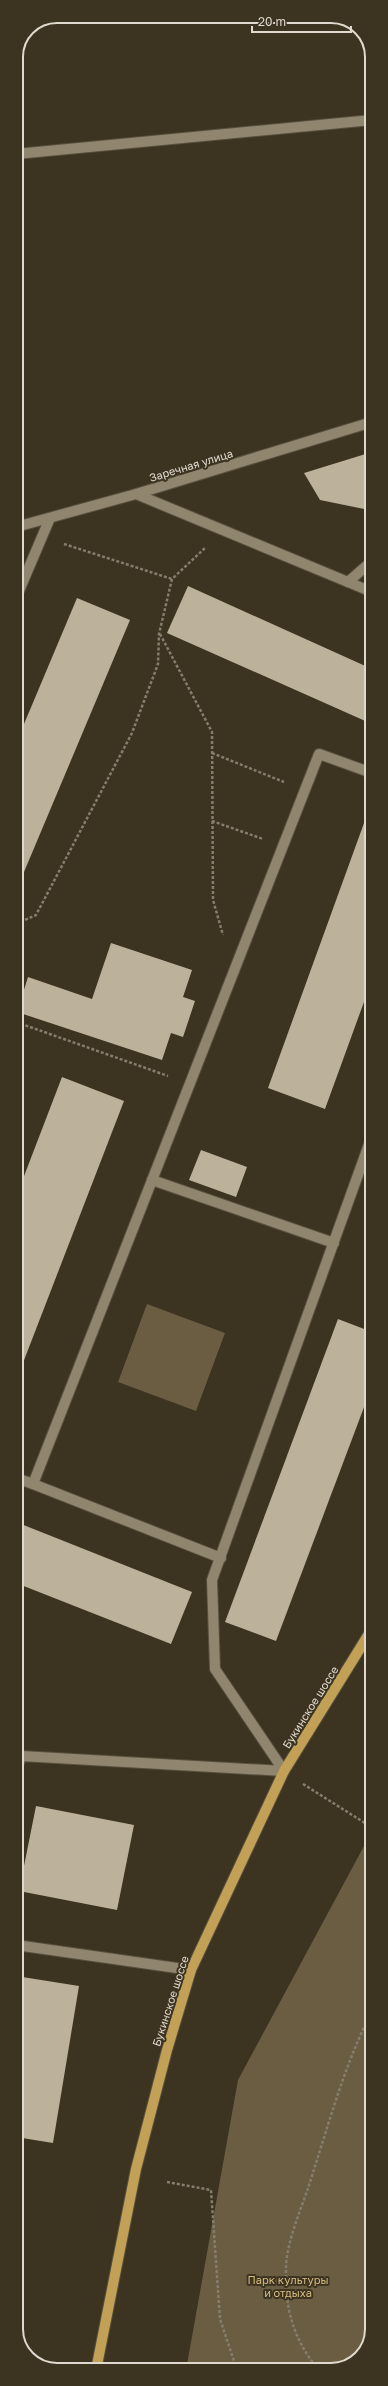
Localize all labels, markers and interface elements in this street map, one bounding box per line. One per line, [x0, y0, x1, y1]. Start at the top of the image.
scale bar [252, 8, 351, 34]
text: 20 m [258, 14, 286, 29]
street label: Заречная улица [148, 446, 234, 484]
street label: Букинское шоссе [279, 1663, 341, 1751]
street label: Букинское шоссе [149, 1954, 191, 2048]
park label: Парк культуры и отдыха [248, 2273, 328, 2299]

